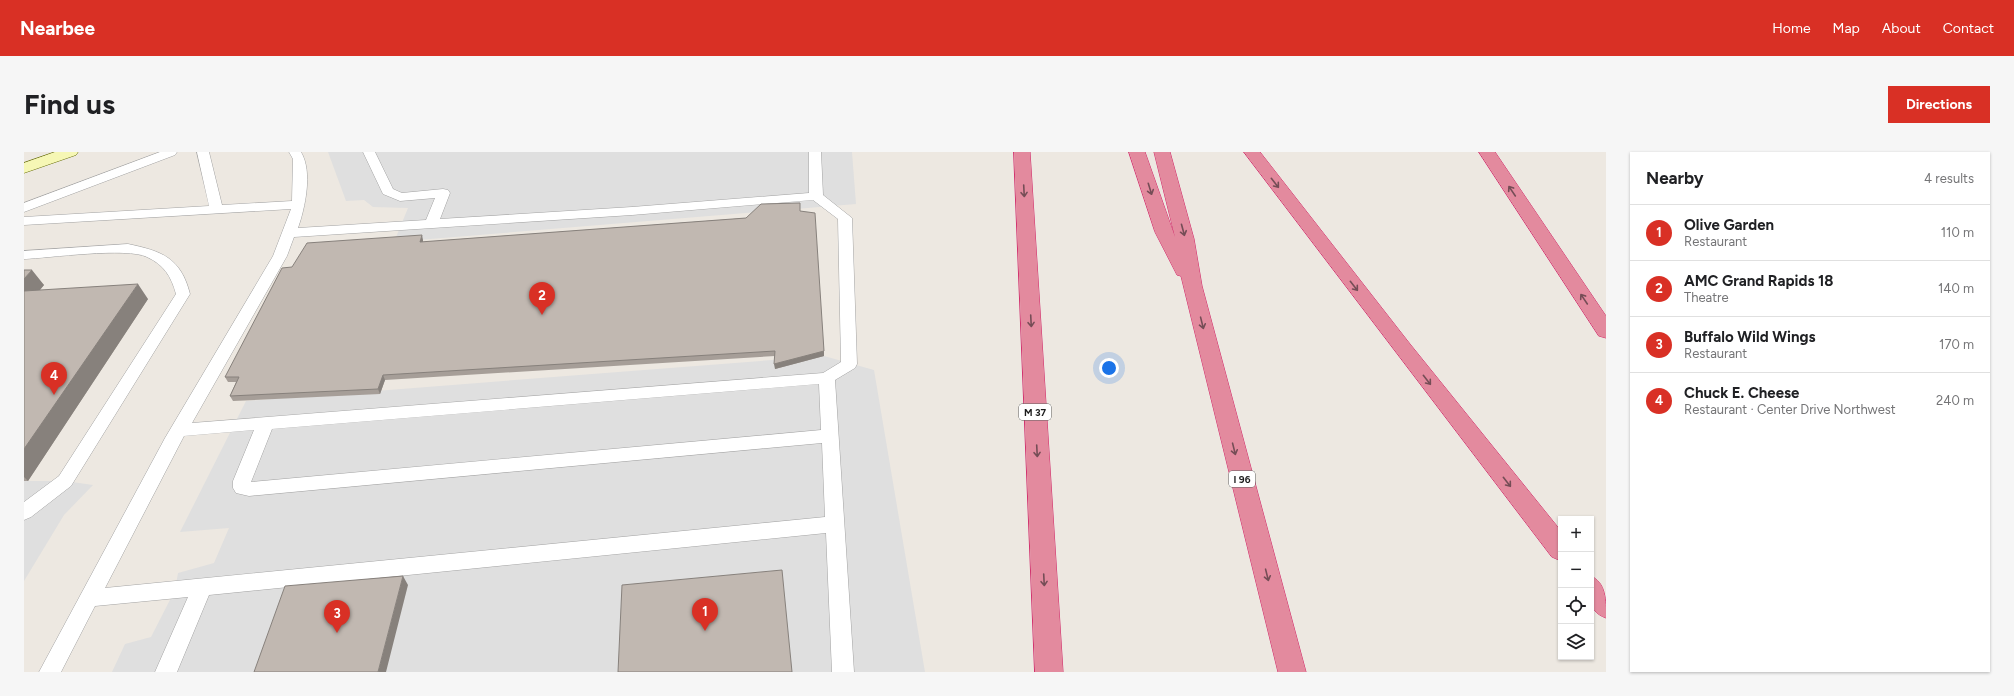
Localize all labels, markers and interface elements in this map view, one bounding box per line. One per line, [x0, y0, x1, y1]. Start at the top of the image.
text: Nearbee [20, 17, 95, 40]
text: Home [1772, 20, 1811, 37]
text: Map [1833, 20, 1860, 37]
text: About [1882, 20, 1921, 37]
text: Contact [1943, 20, 1994, 37]
button: Directions [1888, 86, 1990, 123]
text: Find us [24, 87, 115, 121]
text: Nearby [1646, 168, 1704, 188]
text: 4 results [1924, 171, 1974, 186]
one-way arrow [1271, 178, 1279, 189]
one-way arrow [1147, 182, 1154, 195]
one-way arrow [1021, 184, 1028, 197]
one-way arrow [1508, 185, 1516, 196]
text: Olive Garden [1684, 216, 1774, 234]
one-way arrow [1180, 223, 1187, 236]
text: 1 [1656, 225, 1662, 240]
text: 110 m [1941, 225, 1974, 240]
text: Restaurant [1684, 234, 1747, 249]
text: AMC Grand Rapids 18 [1684, 272, 1833, 290]
one-way arrow [1350, 281, 1359, 292]
text: 2 [1655, 281, 1663, 296]
text: 140 m [1938, 281, 1974, 296]
pin: 2 [529, 282, 555, 315]
text: Theatre [1684, 290, 1729, 305]
one-way arrow [1580, 294, 1588, 305]
one-way arrow [1027, 314, 1034, 327]
one-way arrow [1199, 317, 1206, 330]
text: Buffalo Wild Wings [1684, 328, 1815, 346]
text: 3 [1655, 337, 1663, 352]
text: 170 m [1939, 337, 1974, 352]
text: Restaurant [1684, 346, 1747, 361]
your location [1099, 358, 1119, 378]
pin: 4 [41, 362, 67, 395]
one-way arrow [1422, 374, 1431, 385]
text: Chuck E. Cheese [1684, 384, 1799, 402]
text: 4 [1655, 393, 1663, 408]
text: 240 m [1936, 393, 1974, 408]
text: Restaurant · Center Drive Northwest [1684, 402, 1896, 417]
road number: M 37 [1019, 404, 1051, 420]
one-way arrow [1231, 443, 1239, 456]
one-way arrow [1034, 444, 1041, 457]
road number: I 96 [1229, 471, 1255, 487]
one-way arrow [1503, 476, 1512, 487]
map controls [1558, 516, 1594, 660]
button: + [1558, 516, 1594, 552]
button: − [1558, 552, 1594, 588]
one-way arrow [1263, 569, 1271, 582]
one-way arrow [1041, 573, 1048, 586]
button: locate [1558, 588, 1594, 624]
pin: 1 [692, 598, 718, 631]
pin: 3 [324, 600, 350, 633]
button: layers [1558, 624, 1594, 660]

